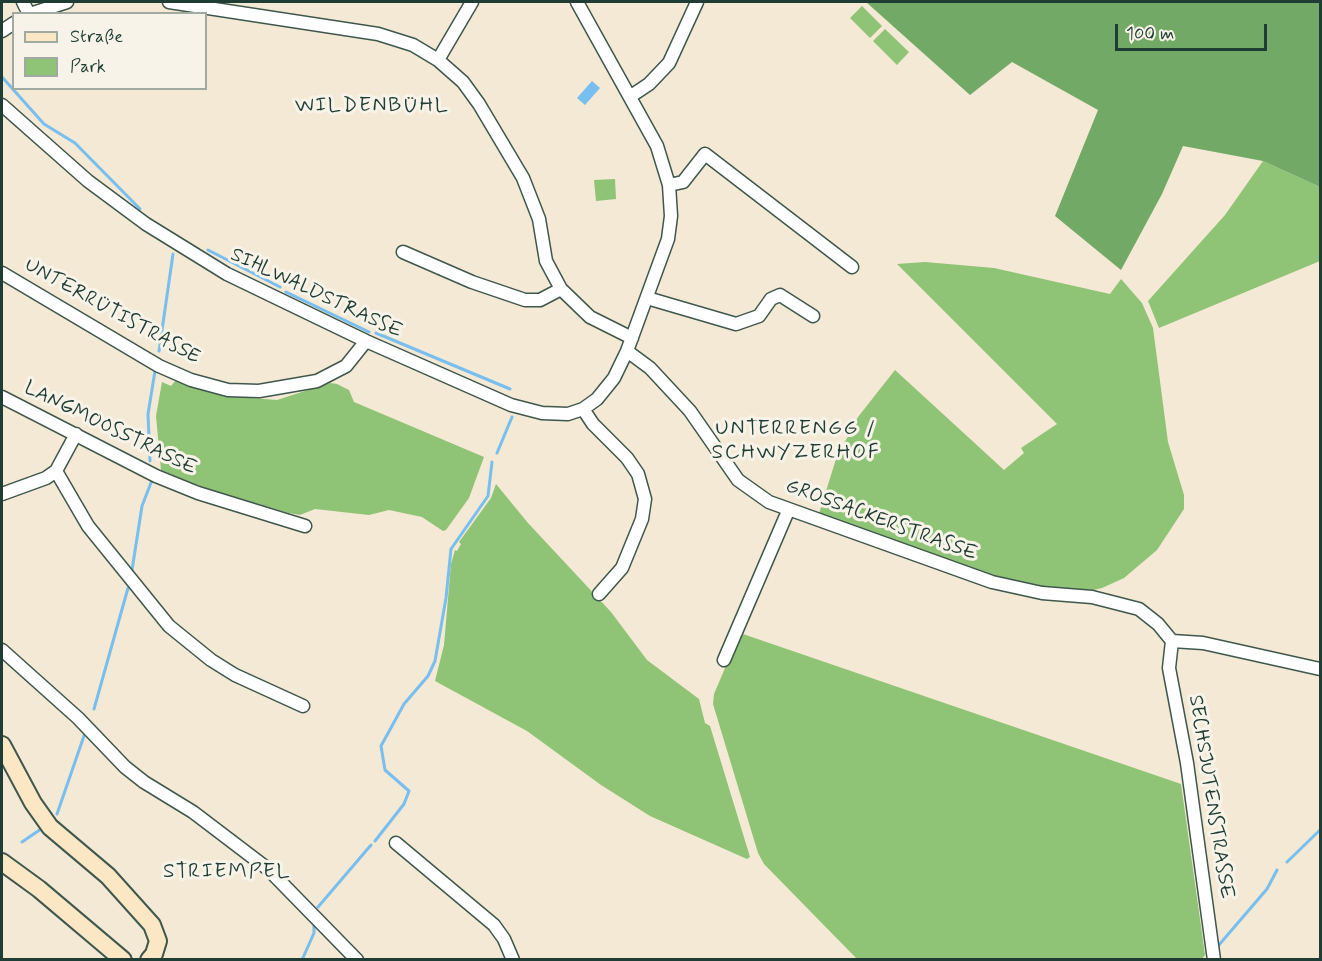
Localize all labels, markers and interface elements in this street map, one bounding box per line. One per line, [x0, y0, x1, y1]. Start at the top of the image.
legend [12, 12, 207, 90]
scale bar [1118, 12, 1270, 50]
text: 100 m [1126, 22, 1174, 46]
text: Straße [70, 25, 123, 49]
text: Park [70, 55, 106, 79]
district label: WILDENBÜHL [296, 94, 448, 120]
street label: SIHLWALDSTRASSE [226, 244, 406, 344]
street label: UNTERRÜTISTRASSE [20, 254, 204, 370]
street label: LANGMOOSSTRASSE [20, 377, 200, 481]
district label: UNTERRENGG / SCHWYZERHOF [710, 417, 882, 467]
street label: GROSSACKERSTRASSE [782, 475, 980, 567]
street label: SECHSJUTENSTRASSE [1182, 693, 1238, 901]
district label: STRIEMPEL [160, 860, 294, 886]

